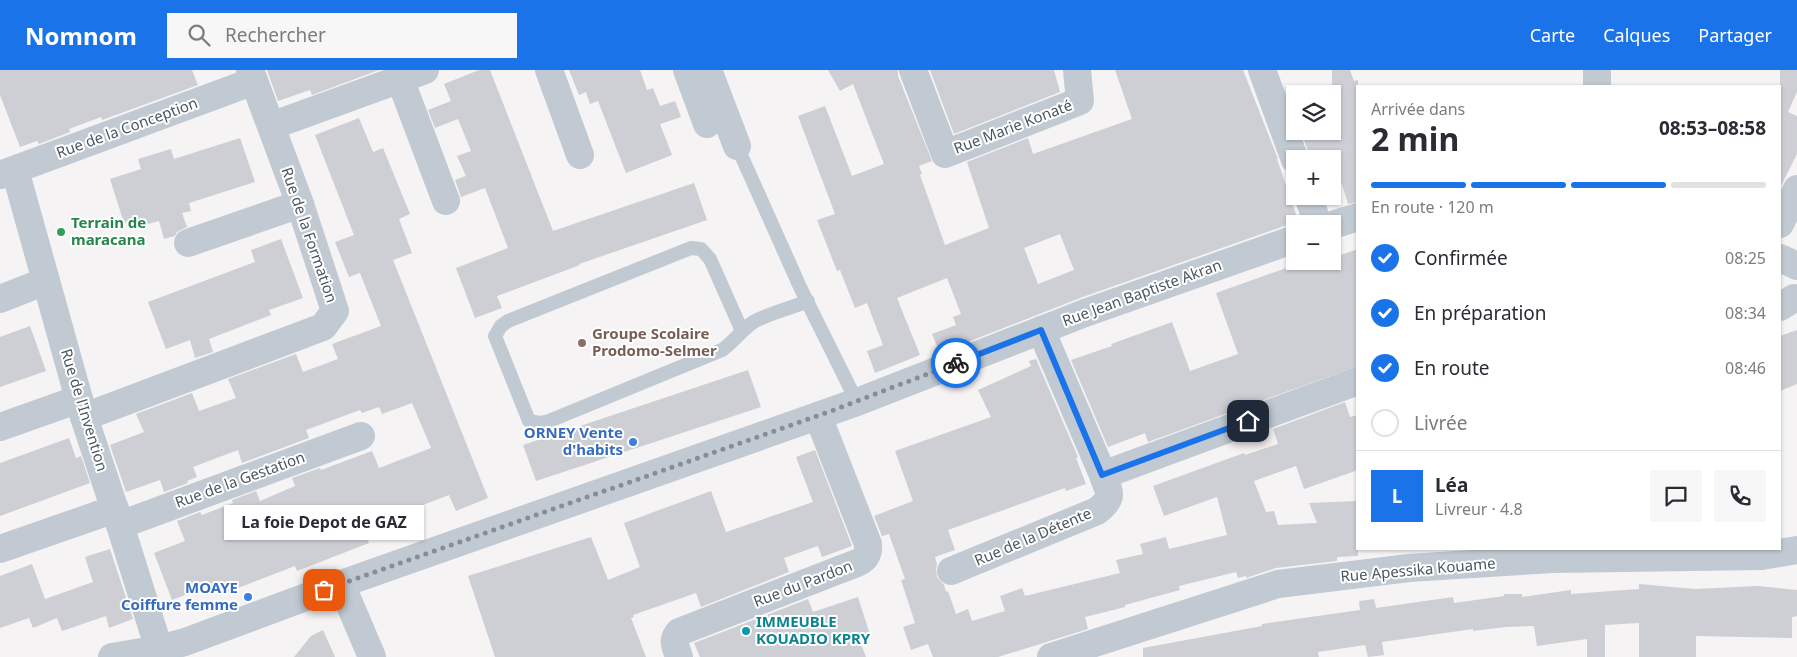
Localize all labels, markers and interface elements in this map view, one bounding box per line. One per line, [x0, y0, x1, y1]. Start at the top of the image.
search box [167, 13, 517, 58]
text: Nomnom [25, 19, 137, 52]
icon: search [185, 21, 213, 49]
text: Rechercher [225, 22, 326, 48]
text: Carte [1530, 23, 1575, 47]
text: Calques [1603, 23, 1670, 47]
text: Partager [1698, 23, 1772, 47]
map controls [1286, 85, 1341, 270]
button: layers [1286, 85, 1341, 140]
street label: Rue de la Conception [53, 92, 200, 162]
street label: Rue Marie Konaté [951, 94, 1075, 158]
text: Arrivée dans [1371, 98, 1465, 120]
text: 08:53–08:58 [1659, 115, 1766, 141]
text: 2 min [1371, 117, 1459, 160]
button: + [1286, 150, 1341, 205]
street label: Rue de la Formation [277, 164, 342, 305]
text: En route · 120 m [1371, 196, 1494, 218]
place label: Terrain de maracana [71, 212, 146, 249]
button: − [1286, 215, 1341, 270]
marker: Terrain de maracana [55, 226, 67, 238]
icon: check [1371, 244, 1399, 272]
text: Confirmée [1414, 245, 1508, 271]
text: 08:25 [1725, 247, 1766, 269]
street label: Rue Jean Baptiste Akran [1059, 254, 1224, 330]
icon: check [1371, 299, 1399, 327]
text: En préparation [1414, 300, 1547, 326]
text: 08:34 [1725, 302, 1766, 324]
place label: Groupe Scolaire Prodomo-Selmer [592, 323, 717, 360]
marker: Groupe Scolaire Prodomo-Selmer [576, 337, 588, 349]
courier [931, 338, 981, 388]
street label: Rue de l'Invention [57, 346, 113, 473]
icon: bike [942, 349, 970, 377]
icon: check [1371, 354, 1399, 382]
text: En route [1414, 355, 1490, 381]
text: 08:46 [1725, 357, 1766, 379]
pin [1227, 400, 1269, 442]
icon: home [1234, 407, 1262, 435]
text: Livrée [1414, 410, 1467, 436]
place label: ORNEY Vente d'habits [524, 422, 623, 459]
marker: ORNEY Vente d'habits [627, 436, 639, 448]
street label: Rue de la Gestation [172, 446, 307, 512]
button: chat [1650, 470, 1702, 522]
button: phone [1714, 470, 1766, 522]
text: Léa [1435, 472, 1468, 498]
text: L [1392, 483, 1402, 509]
text: Livreur · 4.8 [1435, 498, 1523, 520]
street label: Rue de la Détente [971, 502, 1094, 570]
callout: La foie Depot de GAZ [224, 505, 424, 540]
text: La foie Depot de GAZ [241, 511, 407, 533]
street label: Rue Apessika Kouame [1340, 552, 1496, 586]
street label: Rue du Pardon [750, 555, 855, 611]
pin [303, 569, 345, 611]
icon: bag [310, 576, 338, 604]
place label: MOAYE Coiffure femme [121, 577, 238, 614]
marker: MOAYE Coiffure femme [242, 591, 254, 603]
place label: IMMEUBLE KOUADIO KPRY [756, 611, 871, 648]
marker: IMMEUBLE KOUADIO KPRY [740, 625, 752, 637]

